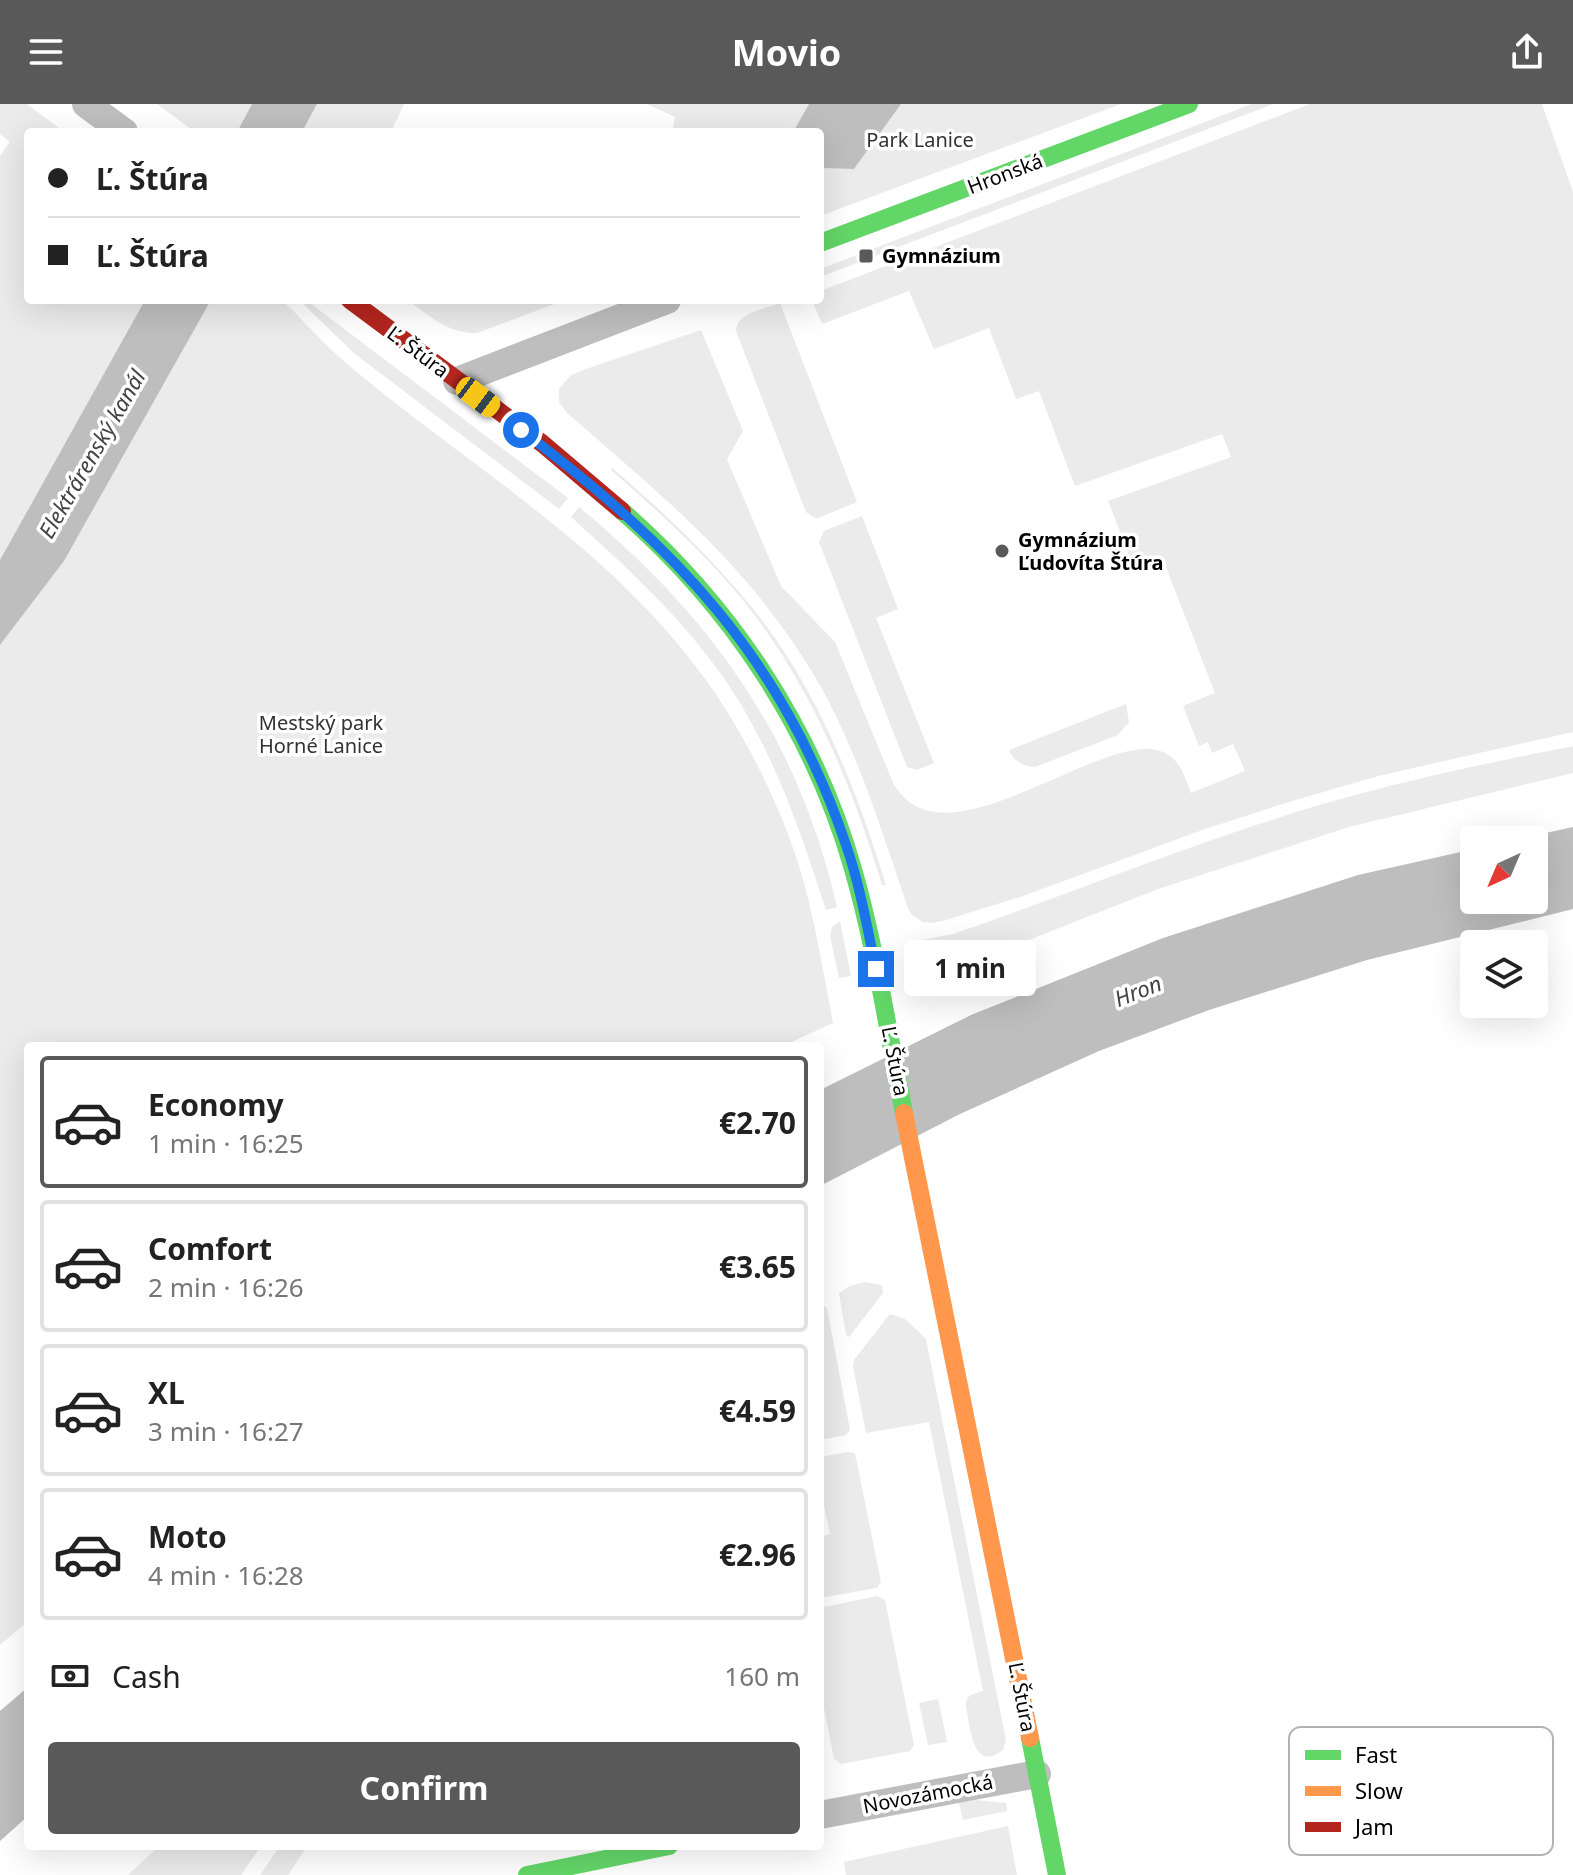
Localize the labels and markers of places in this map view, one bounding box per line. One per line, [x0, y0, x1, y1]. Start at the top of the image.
place label: Gymnázium [882, 242, 1001, 269]
marker: Gymnázium [857, 247, 875, 265]
place label: Gymnázium Ľudovíta Štúra [1018, 526, 1163, 576]
marker: Gymnázium Ľudovíta Štúra [993, 542, 1011, 560]

